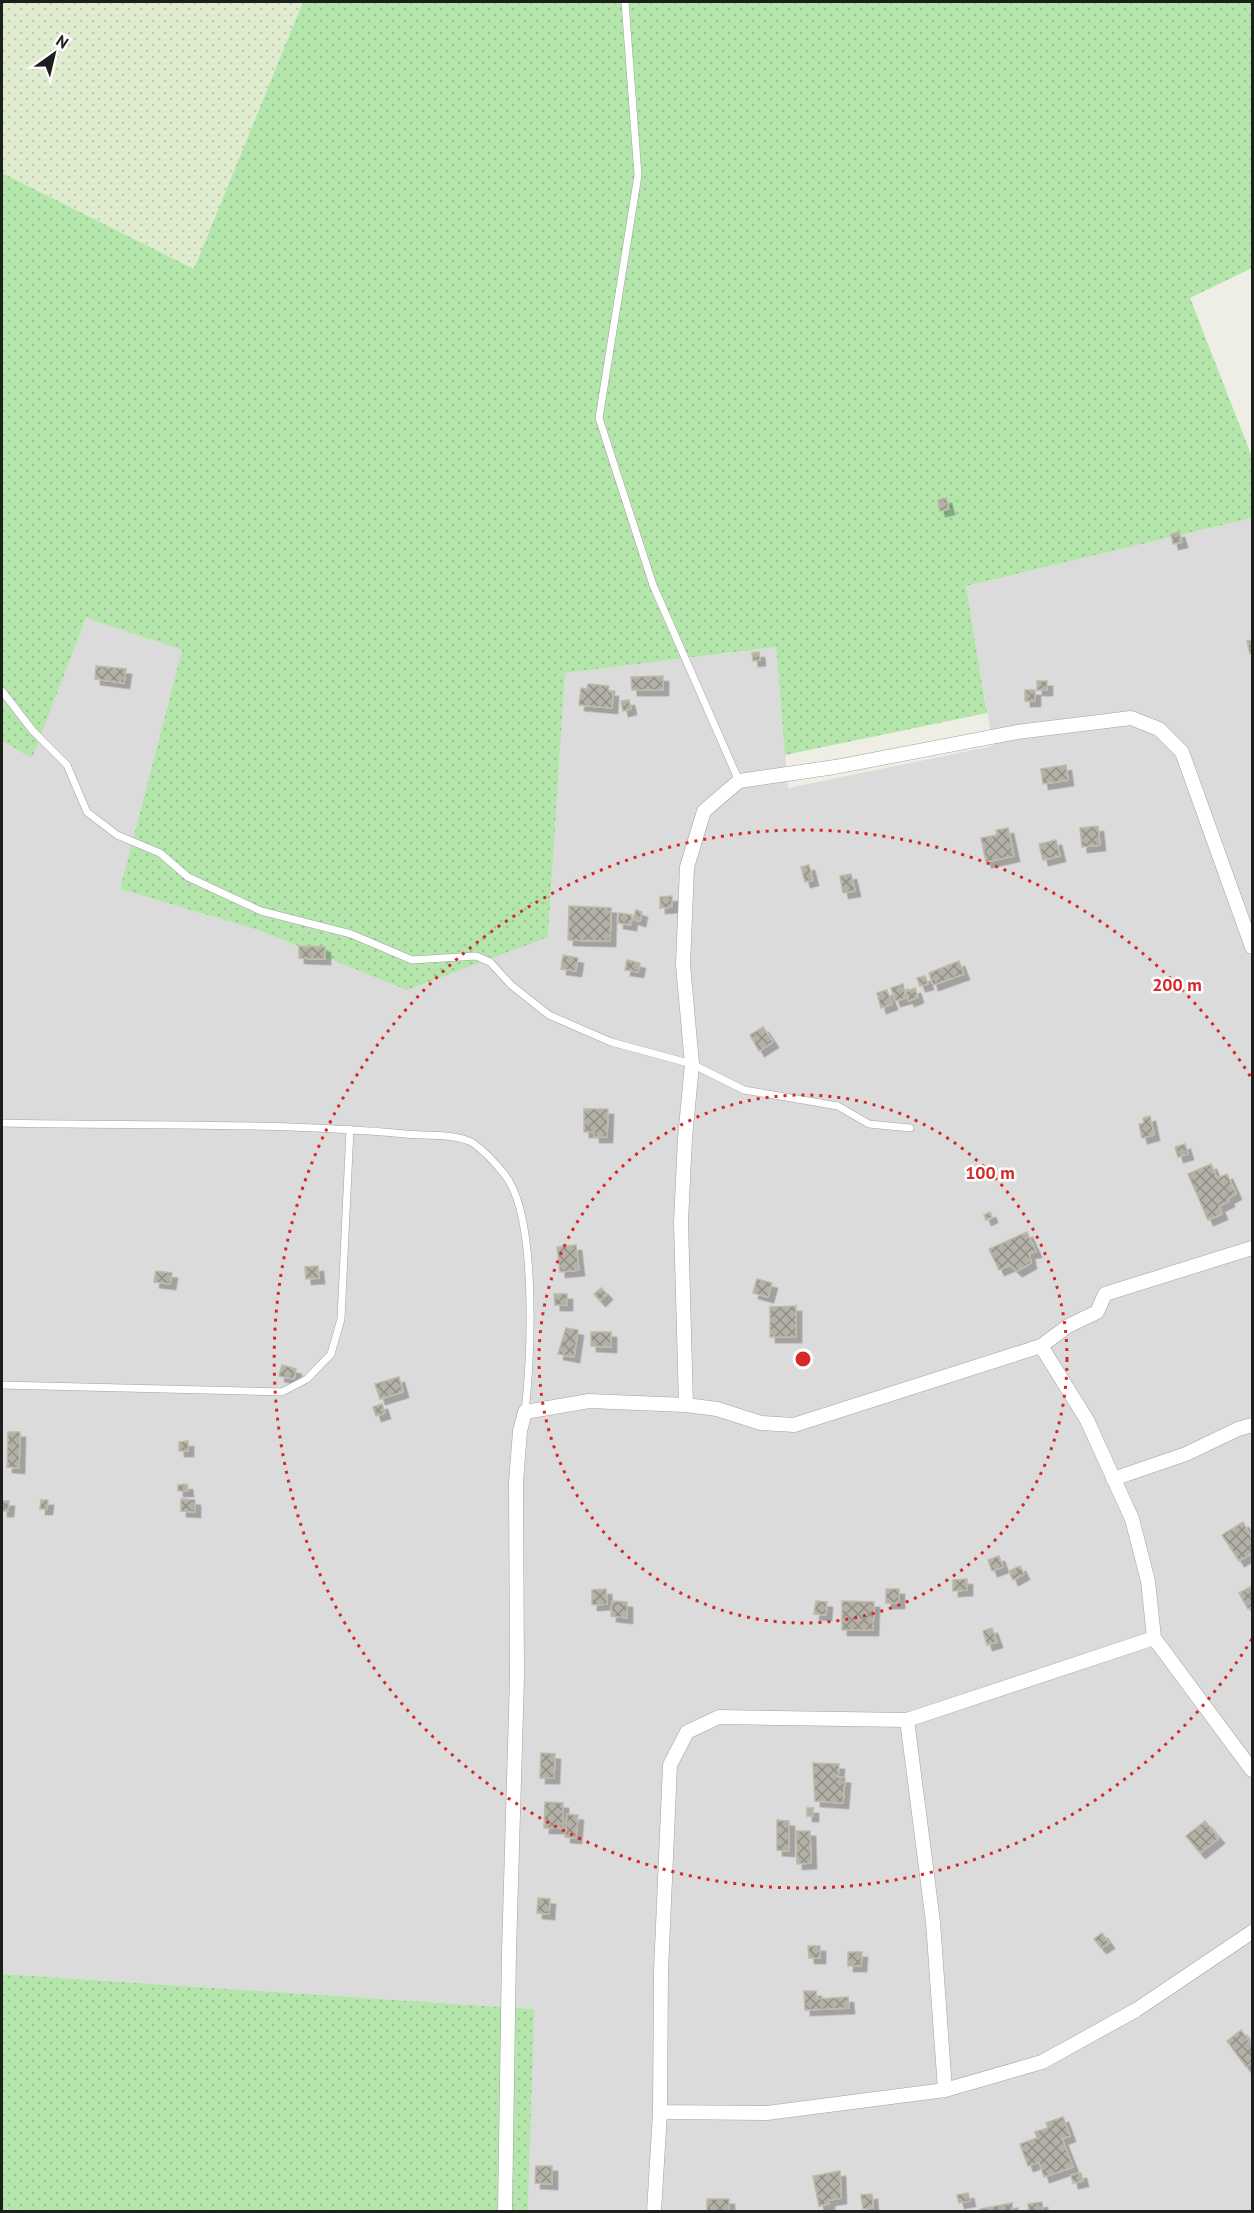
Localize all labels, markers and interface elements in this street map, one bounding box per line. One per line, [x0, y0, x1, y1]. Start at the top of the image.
north arrow [24, 24, 84, 84]
text: N [52, 30, 72, 53]
text: 200 m [1152, 973, 1202, 996]
text: 100 m [965, 1161, 1015, 1184]
centre of rings [793, 1349, 813, 1369]

